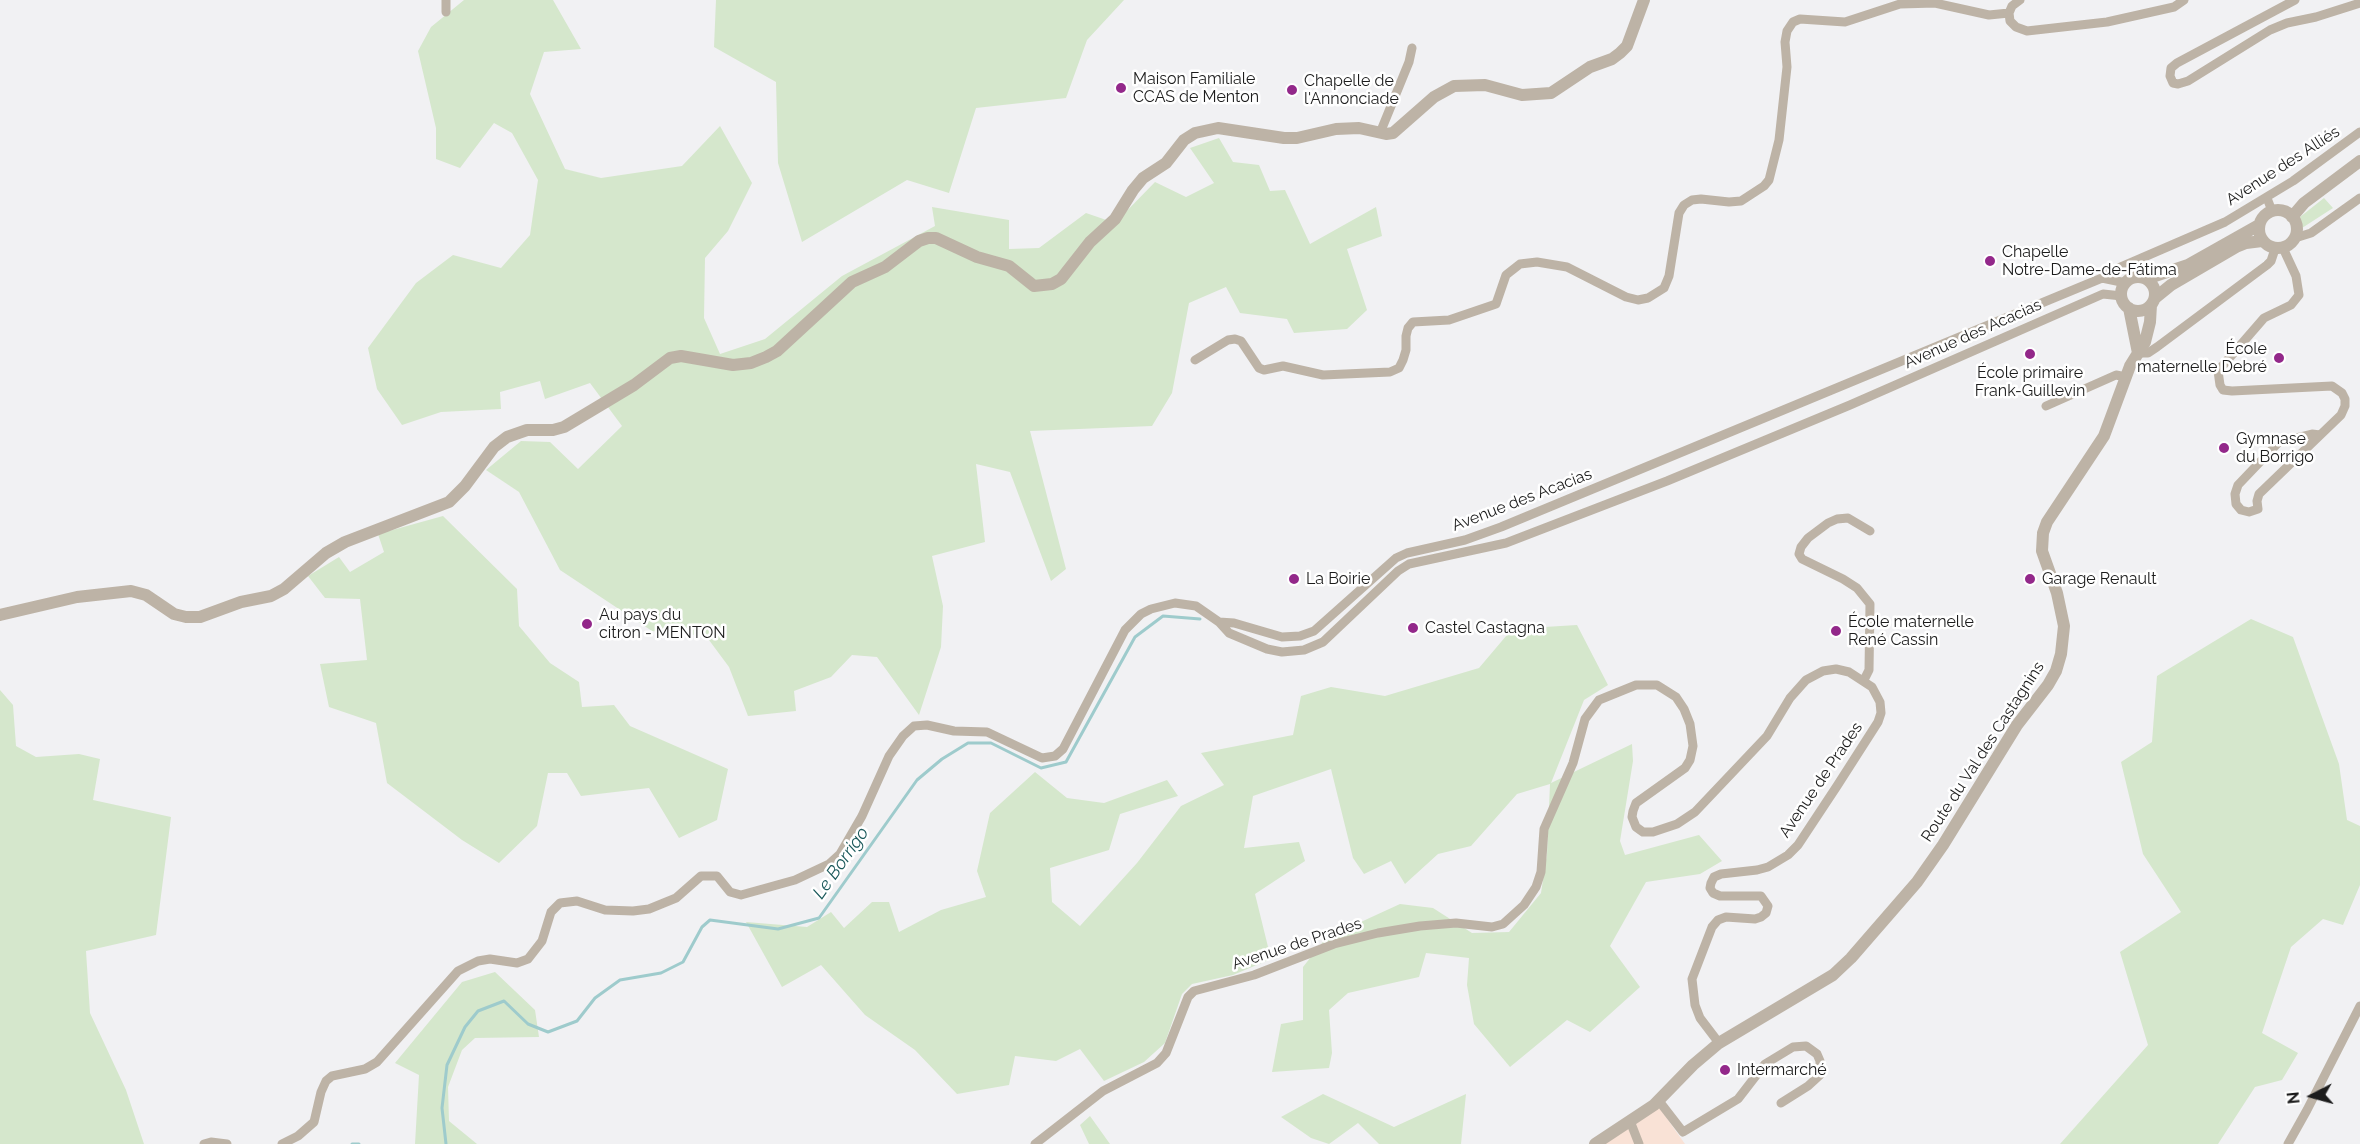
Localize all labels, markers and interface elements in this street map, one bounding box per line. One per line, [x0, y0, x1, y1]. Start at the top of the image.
place label: Maison Familiale CCAS de Menton [1133, 69, 1259, 107]
place label: Chapelle de l'Annonciade [1304, 71, 1399, 109]
marker: Maison Familiale CCAS de Menton [1114, 81, 1128, 95]
marker: Chapelle de l'Annonciade [1285, 83, 1299, 97]
street label: Avenue des Alliés [2223, 122, 2343, 210]
place label: Chapelle Notre-Dame-de-Fátima [2002, 242, 2177, 280]
marker: Chapelle Notre-Dame-de-Fátima [1983, 254, 1997, 268]
street label: Avenue des Acacias [1901, 295, 2045, 373]
place label: École maternelle Debré [2137, 339, 2267, 377]
marker: École primaire Frank-Guillevin [2023, 347, 2037, 361]
marker: École maternelle Debré [2272, 351, 2286, 365]
place label: École primaire Frank-Guillevin [1975, 363, 2085, 401]
place label: Gymnase du Borrigo [2236, 429, 2314, 467]
marker: Gymnase du Borrigo [2217, 441, 2231, 455]
street label: Avenue des Acacias [1449, 464, 1595, 536]
place label: La Boirie [1306, 569, 1370, 589]
place label: Garage Renault [2042, 569, 2157, 589]
marker: La Boirie [1287, 572, 1301, 586]
marker: Garage Renault [2023, 572, 2037, 586]
place label: Au pays du citron - MENTON [599, 605, 726, 643]
place label: École maternelle René Cassin [1848, 612, 1974, 650]
marker: Au pays du citron - MENTON [580, 617, 594, 631]
place label: Castel Castagna [1425, 618, 1545, 638]
marker: Castel Castagna [1406, 621, 1420, 635]
marker: École maternelle René Cassin [1829, 624, 1843, 638]
street label: Route du Val des Castagnins [1917, 658, 2049, 846]
street label: Avenue de Prades [1775, 719, 1867, 841]
water label: Le Borrigo [808, 823, 874, 903]
street label: Avenue de Prades [1230, 914, 1364, 974]
place label: Intermarché [1737, 1060, 1827, 1080]
marker: Intermarché [1718, 1063, 1732, 1077]
north arrow [2282, 1066, 2342, 1126]
text: N [2284, 1091, 2304, 1105]

